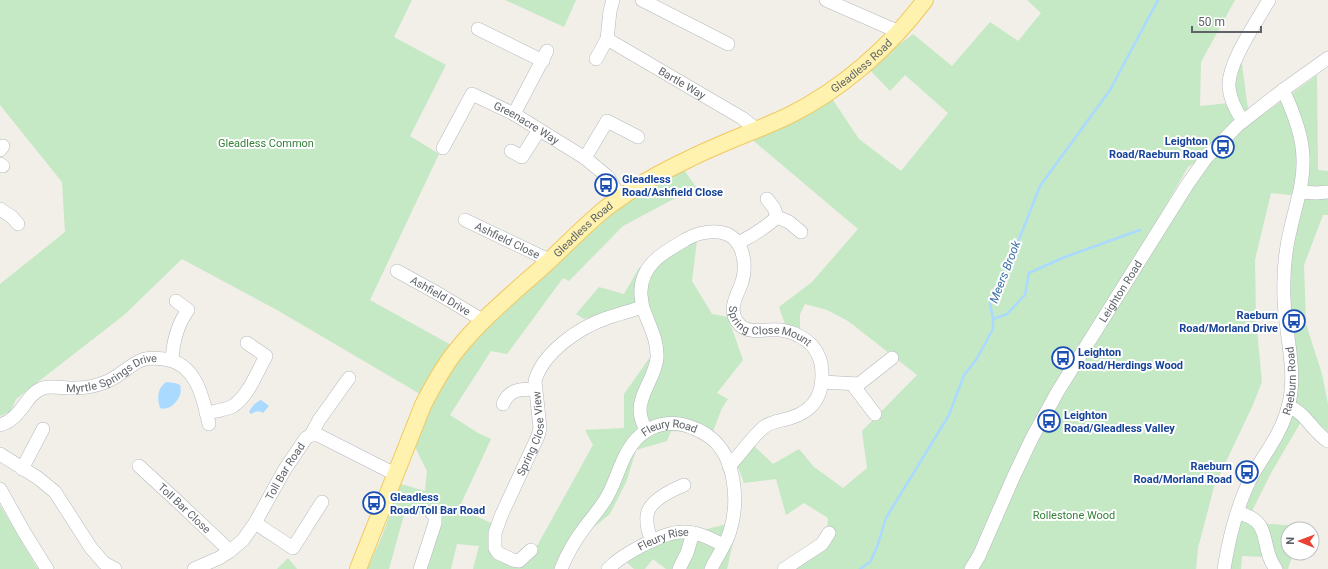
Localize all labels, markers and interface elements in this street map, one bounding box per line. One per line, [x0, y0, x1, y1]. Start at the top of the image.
scale bar [1192, 8, 1261, 34]
text: 50 m [1198, 15, 1225, 29]
street label: Gleadless Road [828, 36, 895, 95]
street label: Bartle Way [656, 64, 709, 102]
street label: Greenacre Way [492, 99, 562, 147]
bus stop icon: Leighton Road/Raeburn Road [1210, 134, 1236, 160]
place label: Leighton Road/Raeburn Road [1109, 135, 1208, 161]
park label: Gleadless Common [218, 137, 314, 150]
bus stop icon: Gleadless Road/Ashfield Close [593, 172, 619, 198]
place label: Gleadless Road/Ashfield Close [622, 173, 723, 199]
street label: Gleadless Road [551, 199, 615, 260]
street label: Ashfield Close [473, 219, 542, 261]
water label: Meers Brook [987, 238, 1024, 305]
street label: Leighton Road [1096, 258, 1145, 325]
street label: Ashfield Drive [408, 273, 473, 318]
street label: Spring Close Mount [727, 306, 815, 349]
bus stop icon: Raeburn Road/Morland Drive [1281, 308, 1307, 334]
place label: Raeburn Road/Morland Drive [1179, 309, 1278, 335]
bus stop icon: Leighton Road/Herdings Wood [1050, 345, 1076, 371]
place label: Leighton Road/Herdings Wood [1078, 346, 1183, 372]
street label: Raeburn Road [1280, 346, 1298, 417]
street label: Myrtle Springs Drive [66, 351, 157, 395]
street label: Spring Close View [514, 390, 547, 478]
bus stop icon: Leighton Road/Gleadless Valley [1036, 408, 1062, 434]
place label: Leighton Road/Gleadless Valley [1064, 409, 1175, 435]
street label: Fleury Road [639, 417, 699, 439]
street label: Toll Bar Road [263, 440, 308, 502]
bus stop icon: Raeburn Road/Morland Road [1234, 459, 1260, 485]
place label: Raeburn Road/Morland Road [1133, 460, 1232, 486]
street label: Toll Bar Close [155, 480, 214, 536]
bus stop icon: Gleadless Road/Toll Bar Road [361, 490, 387, 516]
place label: Gleadless Road/Toll Bar Road [390, 491, 485, 517]
park label: Rollestone Wood [1033, 509, 1115, 522]
north arrow [1280, 521, 1320, 561]
street label: Fleury Rise [635, 525, 689, 553]
text: N [1284, 537, 1297, 545]

